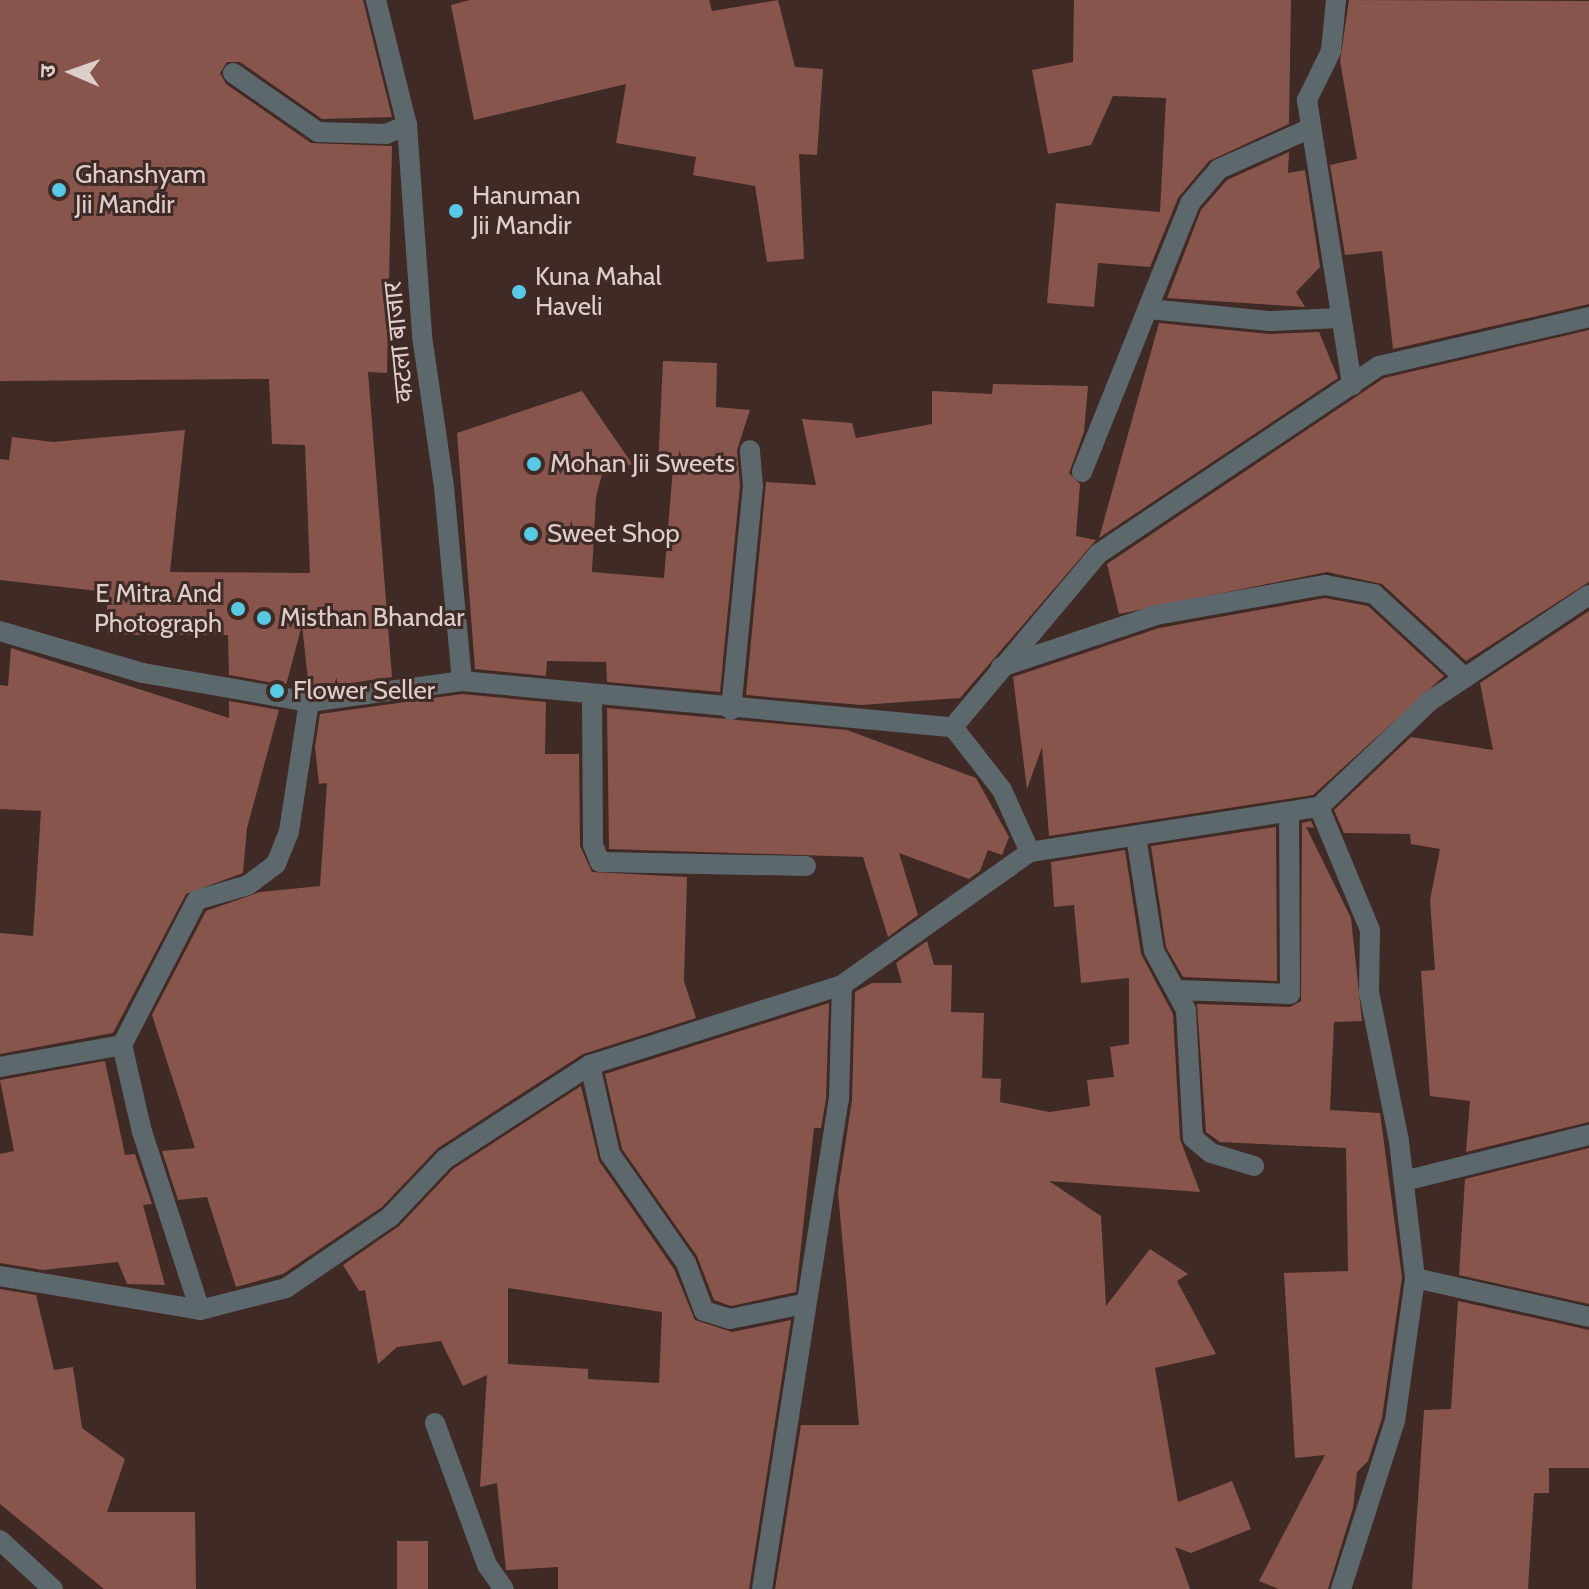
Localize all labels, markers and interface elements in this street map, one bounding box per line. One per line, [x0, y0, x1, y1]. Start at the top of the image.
north arrow [32, 32, 112, 112]
text: उ [34, 64, 61, 78]
place label: Ghanshyam Jii Mandir [75, 159, 206, 220]
place label: Hanuman Jii Mandir [472, 180, 581, 242]
marker: Ghanshyam Jii Mandir [50, 181, 68, 199]
marker: Hanuman Jii Mandir [447, 202, 465, 220]
place label: Kuna Mahal Haveli [535, 261, 662, 322]
street label: कटला बाजार [377, 280, 421, 404]
marker: Kuna Mahal Haveli [510, 283, 528, 301]
place label: Mohan Jii Sweets [550, 448, 735, 480]
marker: Mohan Jii Sweets [525, 455, 543, 473]
place label: Sweet Shop [547, 518, 680, 550]
marker: Sweet Shop [522, 525, 540, 543]
place label: E Mitra And Photograph [94, 578, 222, 640]
marker: E Mitra And Photograph [229, 600, 247, 618]
place label: Misthan Bhandar [280, 602, 464, 634]
marker: Misthan Bhandar [255, 609, 273, 627]
place label: Flower Seller [293, 675, 435, 707]
marker: Flower Seller [268, 682, 286, 700]

